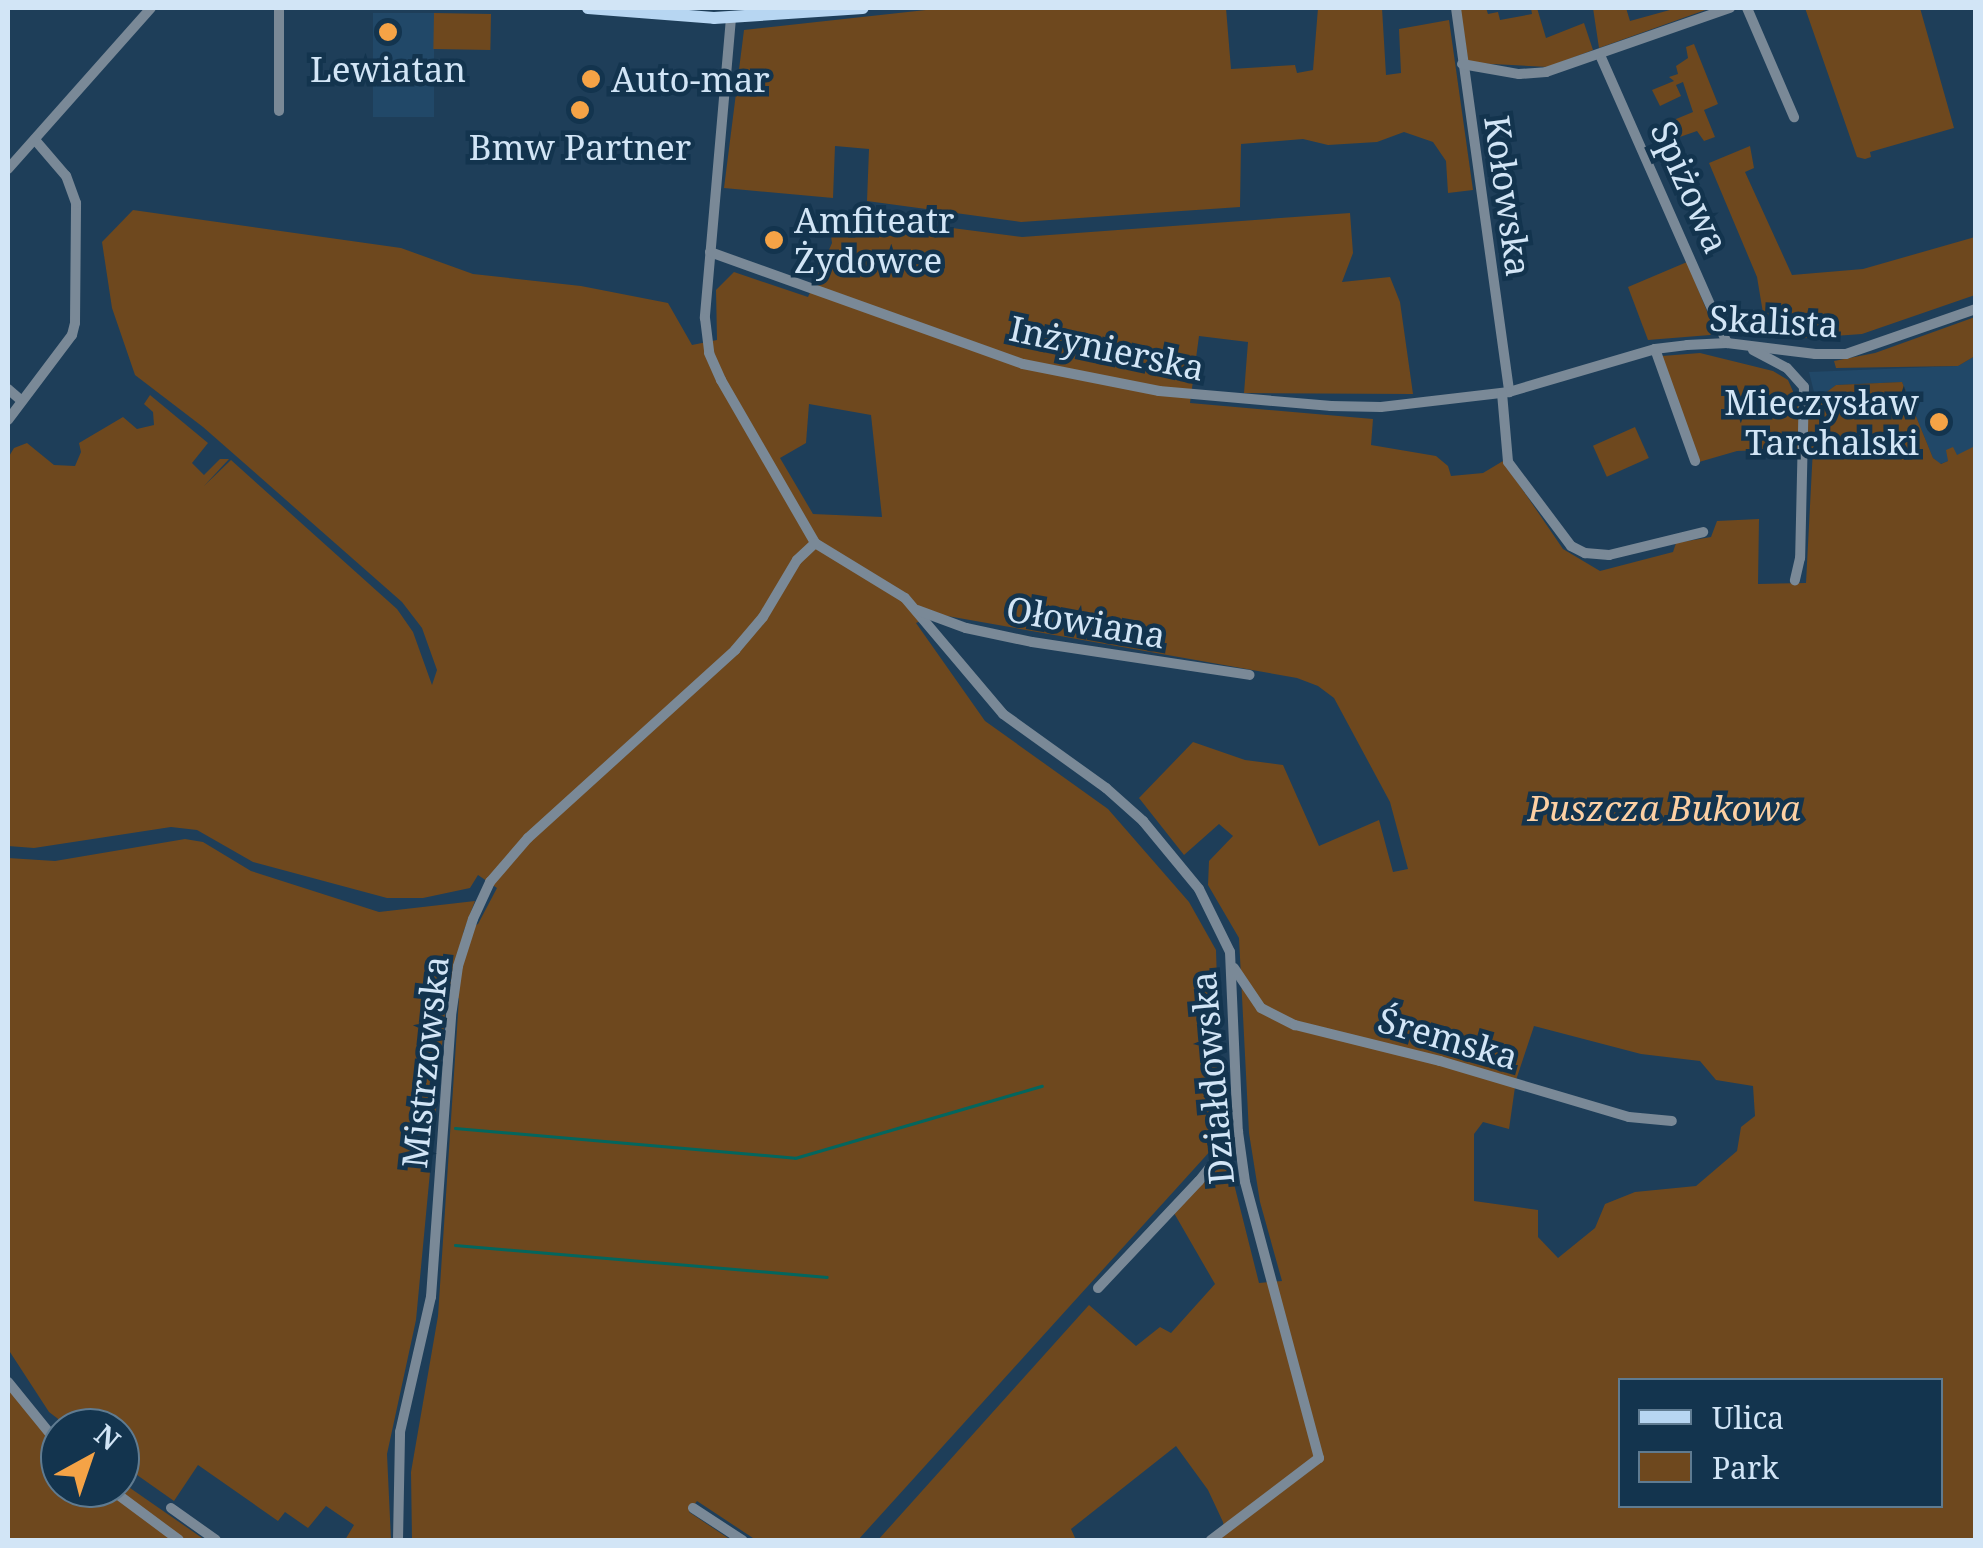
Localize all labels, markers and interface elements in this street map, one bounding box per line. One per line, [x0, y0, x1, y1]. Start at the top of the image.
marker: Lewiatan [377, 21, 399, 43]
place label: Lewiatan [310, 48, 466, 90]
place label: Auto-mar [611, 58, 770, 100]
marker: Auto-mar [580, 68, 602, 90]
marker: Bmw Partner [569, 99, 591, 121]
street label: Kołowska [1476, 113, 1540, 279]
street label: Spiżowa [1642, 115, 1738, 259]
place label: Bmw Partner [469, 126, 691, 168]
place label: Amfiteatr Żydowce [794, 199, 955, 281]
marker: Amfiteatr Żydowce [763, 229, 785, 251]
street label: Skalista [1708, 297, 1840, 345]
street label: Inżynierska [1006, 307, 1208, 389]
place label: Mieczysław Tarchalski [1724, 381, 1919, 463]
marker: Mieczysław Tarchalski [1928, 411, 1950, 433]
street label: Ołowiana [1003, 587, 1169, 657]
park label: Puszcza Bukowa [1527, 787, 1801, 829]
street label: Mistrzowska [393, 954, 457, 1170]
street label: Działdowska [1182, 970, 1242, 1186]
street label: Śremska [1373, 998, 1523, 1078]
legend [1618, 1378, 1943, 1508]
text: Ulica [1712, 1397, 1784, 1438]
north arrow [40, 1408, 140, 1508]
text: N [87, 1415, 129, 1458]
text: Park [1712, 1447, 1779, 1488]

